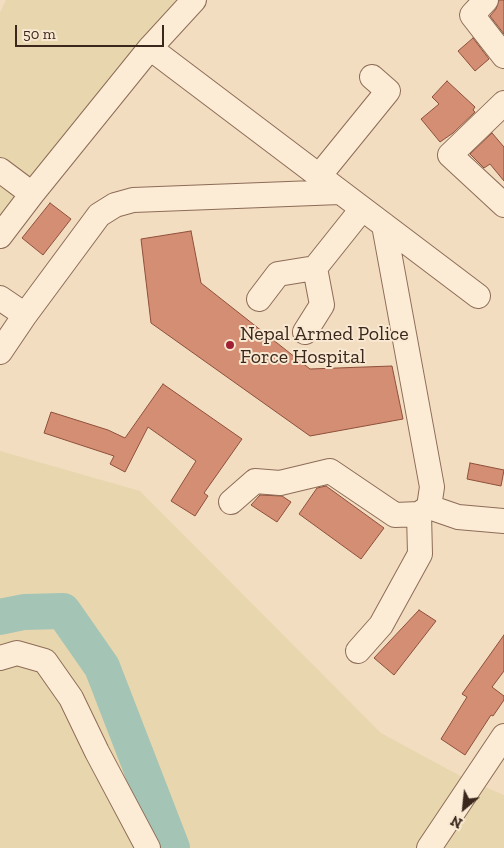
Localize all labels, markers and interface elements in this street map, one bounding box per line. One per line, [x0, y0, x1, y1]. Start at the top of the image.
scale bar [18, 15, 166, 47]
text: 50 m [23, 25, 56, 43]
place label: Nepal Armed Police Force Hospital [240, 322, 409, 369]
marker: Nepal Armed Police Force Hospital [224, 339, 236, 351]
north arrow [439, 783, 489, 833]
text: N [448, 812, 465, 832]

